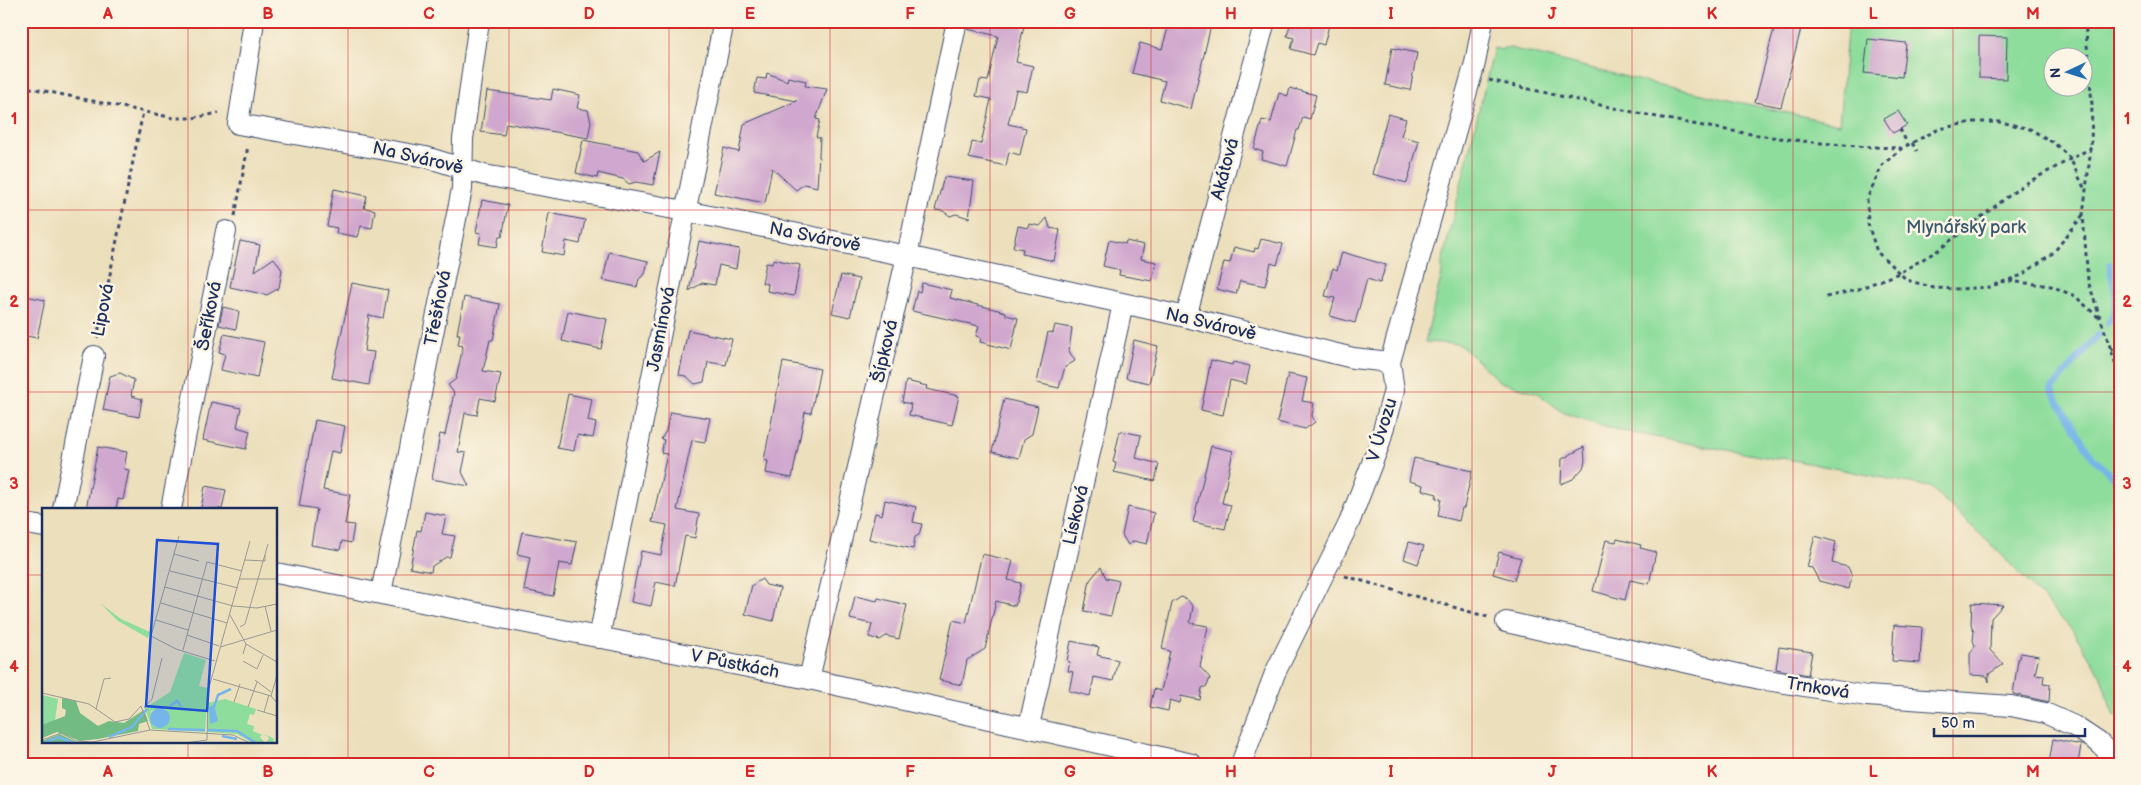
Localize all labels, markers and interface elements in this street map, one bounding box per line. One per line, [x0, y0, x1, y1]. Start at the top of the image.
text: A [102, 5, 113, 24]
text: B [262, 5, 274, 24]
text: C [423, 5, 435, 24]
text: D [583, 5, 595, 24]
text: E [745, 5, 755, 24]
text: F [905, 5, 915, 24]
text: G [1064, 5, 1076, 24]
text: H [1225, 5, 1237, 24]
text: I [1388, 5, 1394, 24]
text: J [1548, 5, 1557, 24]
text: K [1707, 5, 1718, 24]
text: L [1868, 5, 1878, 24]
text: M [2026, 5, 2040, 24]
north arrow [2044, 48, 2094, 98]
text: N [2047, 67, 2064, 79]
text: 1 [11, 110, 17, 129]
text: 1 [2124, 110, 2130, 129]
street label: Akátová [1207, 136, 1243, 202]
street label: Na Svárově [371, 137, 465, 179]
park label: Mlynářský park [1906, 217, 2026, 238]
street label: Na Svárově [768, 218, 862, 256]
street label: Třešňová [420, 268, 456, 348]
street label: Šeříková [191, 279, 226, 353]
street label: Lipová [88, 282, 118, 338]
street label: Jasmínová [642, 285, 680, 373]
text: 2 [9, 293, 19, 312]
text: 2 [2122, 293, 2132, 312]
street label: Na Svárově [1164, 303, 1258, 345]
street label: Šípková [867, 317, 902, 385]
street label: V Úvozu [1360, 395, 1402, 465]
text: 3 [9, 475, 19, 494]
text: 3 [2122, 475, 2132, 494]
street label: Lísková [1059, 483, 1093, 547]
inset map [42, 508, 278, 742]
street label: V Půstkách [689, 645, 781, 683]
text: 4 [9, 658, 19, 677]
text: 4 [2122, 658, 2132, 677]
street label: Trnková [1785, 673, 1851, 703]
scale bar [1934, 705, 2085, 737]
text: 50 m [1941, 714, 1975, 733]
text: A [102, 763, 113, 782]
text: B [262, 763, 274, 782]
text: C [423, 763, 435, 782]
text: D [583, 763, 595, 782]
text: E [745, 763, 755, 782]
text: F [905, 763, 915, 782]
text: G [1064, 763, 1076, 782]
text: H [1225, 763, 1237, 782]
text: I [1388, 763, 1394, 782]
text: J [1548, 763, 1557, 782]
text: K [1707, 763, 1718, 782]
text: L [1868, 763, 1878, 782]
text: M [2026, 763, 2040, 782]

